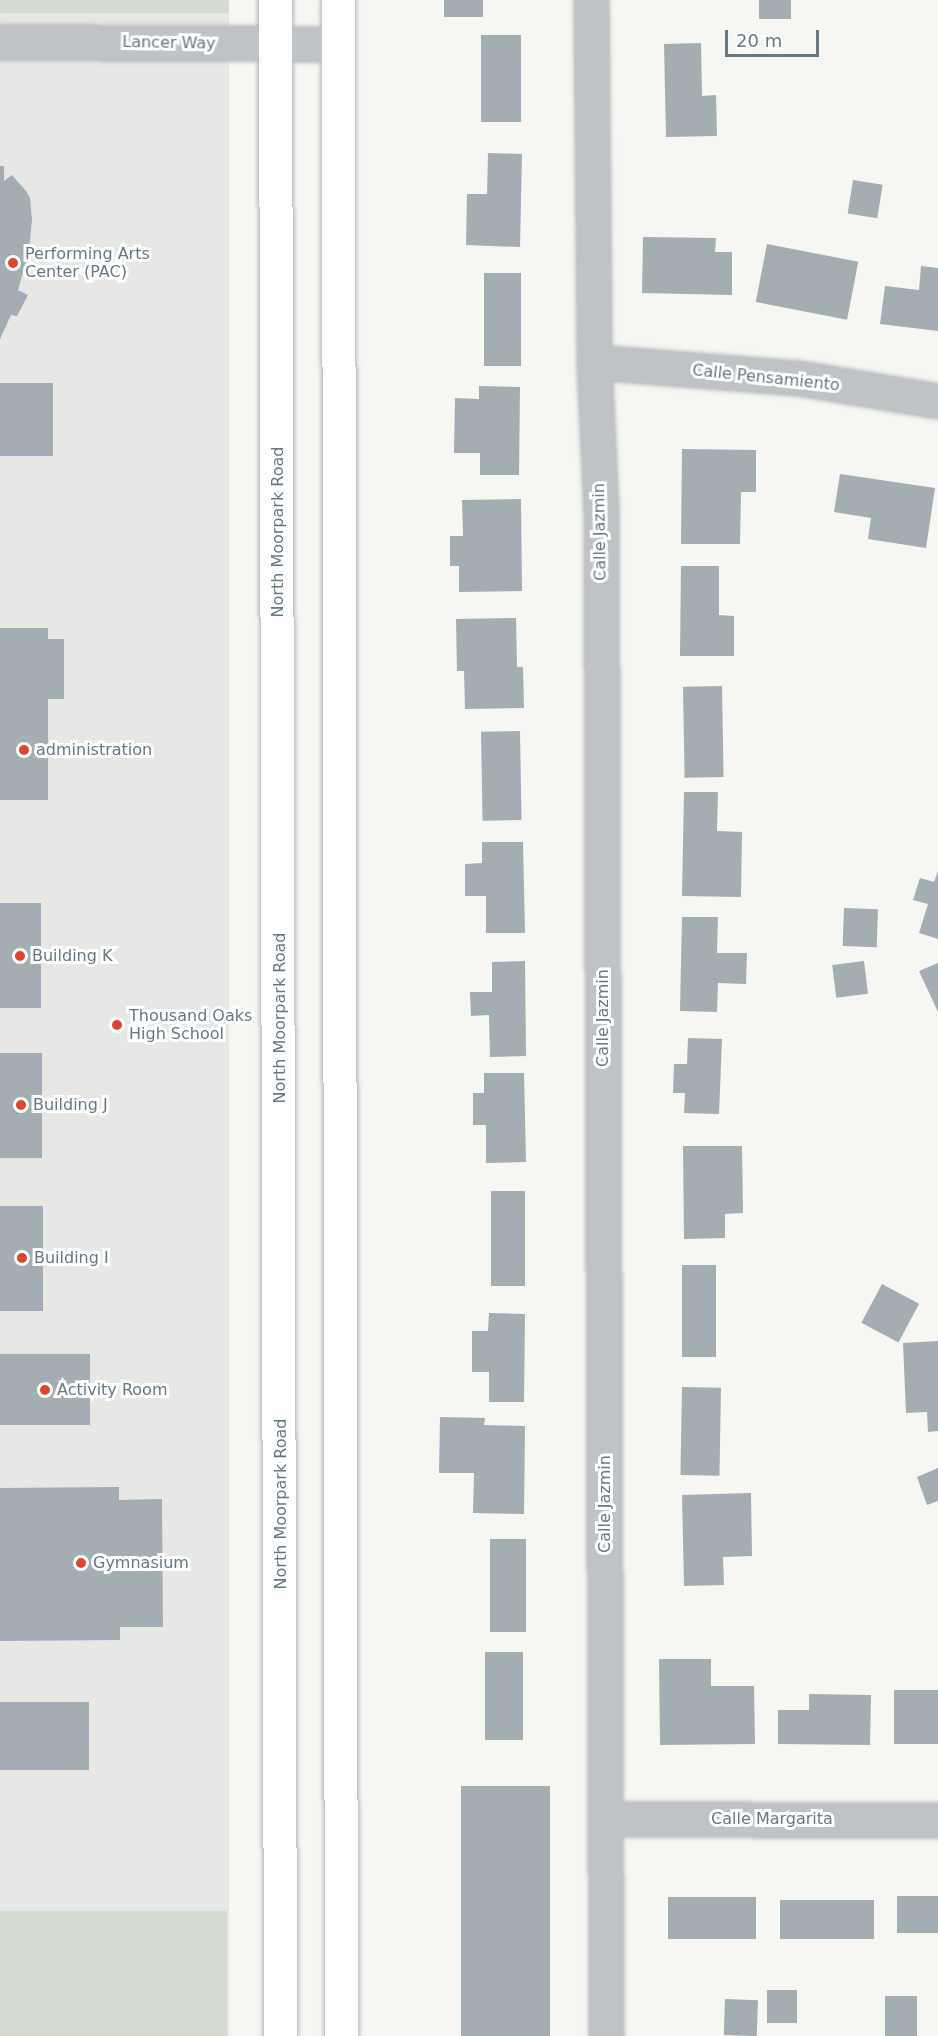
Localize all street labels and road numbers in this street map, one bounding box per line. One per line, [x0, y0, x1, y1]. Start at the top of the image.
street label: Lancer Way [122, 33, 216, 53]
street label: Calle Pensamiento [691, 361, 841, 395]
street label: North Moorpark Road [268, 447, 288, 617]
street label: Calle Jazmin [590, 483, 610, 581]
street label: North Moorpark Road [270, 933, 290, 1103]
street label: Calle Jazmin [593, 969, 613, 1067]
street label: North Moorpark Road [271, 1419, 291, 1589]
street label: Calle Jazmin [595, 1455, 615, 1553]
street label: Calle Margarita [711, 1809, 833, 1829]

